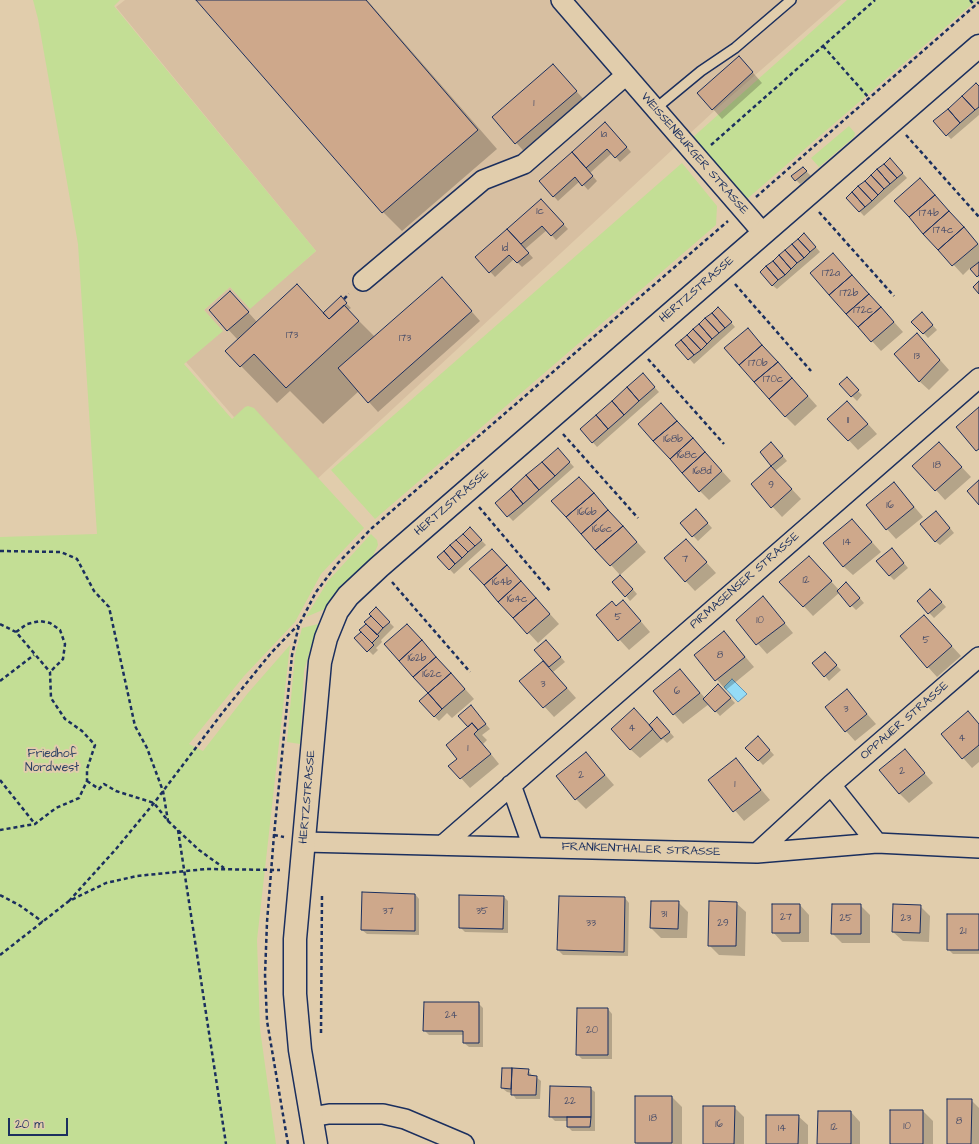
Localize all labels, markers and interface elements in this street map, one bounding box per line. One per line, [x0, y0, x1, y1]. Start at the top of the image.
street label: WEISSENBURGER STRASSE [637, 90, 751, 218]
house number: 1 [533, 98, 535, 110]
house number: 1a [601, 129, 607, 141]
house number: 1c [536, 206, 544, 218]
house number: 174b [919, 208, 939, 220]
house number: 174c [933, 225, 953, 237]
house number: 1d [502, 243, 508, 255]
street label: HERTZSTRASSE [657, 254, 737, 326]
house number: 172a [822, 268, 840, 280]
house number: 172b [840, 288, 858, 300]
house number: 172c [853, 305, 873, 317]
house number: 173 [286, 330, 298, 342]
house number: 173 [399, 333, 411, 345]
house number: 13 [914, 351, 920, 363]
house number: 170b [748, 358, 768, 370]
house number: 170c [763, 374, 783, 386]
house number: 11 [847, 415, 849, 427]
house number: 168b [663, 434, 683, 446]
house number: 168c [677, 450, 697, 462]
house number: 18 [933, 460, 941, 472]
house number: 168d [692, 466, 712, 478]
street label: HERTZSTRASSE [412, 467, 492, 539]
house number: 9 [768, 480, 774, 492]
house number: 16 [886, 500, 894, 512]
house number: 166b [577, 507, 597, 519]
house number: 166c [592, 524, 612, 536]
street label: PIRMASENSER STRASSE [687, 530, 803, 632]
house number: 14 [843, 537, 851, 549]
house number: 7 [682, 554, 688, 566]
house number: 12 [802, 575, 810, 587]
house number: 164b [492, 577, 512, 589]
house number: 164c [507, 594, 527, 606]
house number: 5 [614, 612, 622, 624]
house number: 10 [756, 615, 764, 627]
house number: 5 [922, 635, 930, 647]
house number: 8 [717, 650, 723, 662]
house number: 162b [408, 653, 426, 665]
house number: 162c [422, 669, 442, 681]
house number: 3 [540, 679, 546, 691]
street label: OPPAUER STRASSE [858, 679, 952, 763]
house number: 6 [674, 686, 680, 698]
house number: 3 [843, 704, 849, 716]
house number: 4 [629, 723, 635, 735]
house number: 4 [959, 733, 965, 745]
house number: 1 [467, 743, 469, 755]
park label: Friedhof Nordwest [25, 747, 79, 775]
street label: HERTZSTRASSE [297, 750, 319, 844]
house number: 2 [899, 766, 905, 778]
house number: 2 [578, 770, 584, 782]
house number: 1 [734, 779, 736, 791]
street label: FRANKENTHALER STRASSE [561, 840, 721, 860]
house number: 37 [382, 906, 394, 918]
house number: 35 [476, 906, 488, 918]
house number: 31 [661, 909, 667, 921]
house number: 27 [780, 912, 792, 924]
house number: 25 [840, 913, 852, 925]
house number: 23 [901, 913, 911, 925]
house number: 33 [586, 918, 596, 930]
house number: 29 [717, 918, 729, 930]
house number: 21 [959, 926, 967, 938]
house number: 24 [445, 1010, 457, 1022]
house number: 20 [586, 1025, 598, 1037]
house number: 22 [564, 1096, 576, 1108]
scale bar [10, 1110, 70, 1136]
house number: 18 [649, 1113, 657, 1125]
text: 20 m [15, 1116, 44, 1133]
house number: 8 [956, 1116, 962, 1128]
house number: 16 [715, 1119, 723, 1131]
house number: 10 [903, 1121, 911, 1133]
house number: 12 [830, 1122, 838, 1134]
house number: 14 [778, 1123, 786, 1135]

